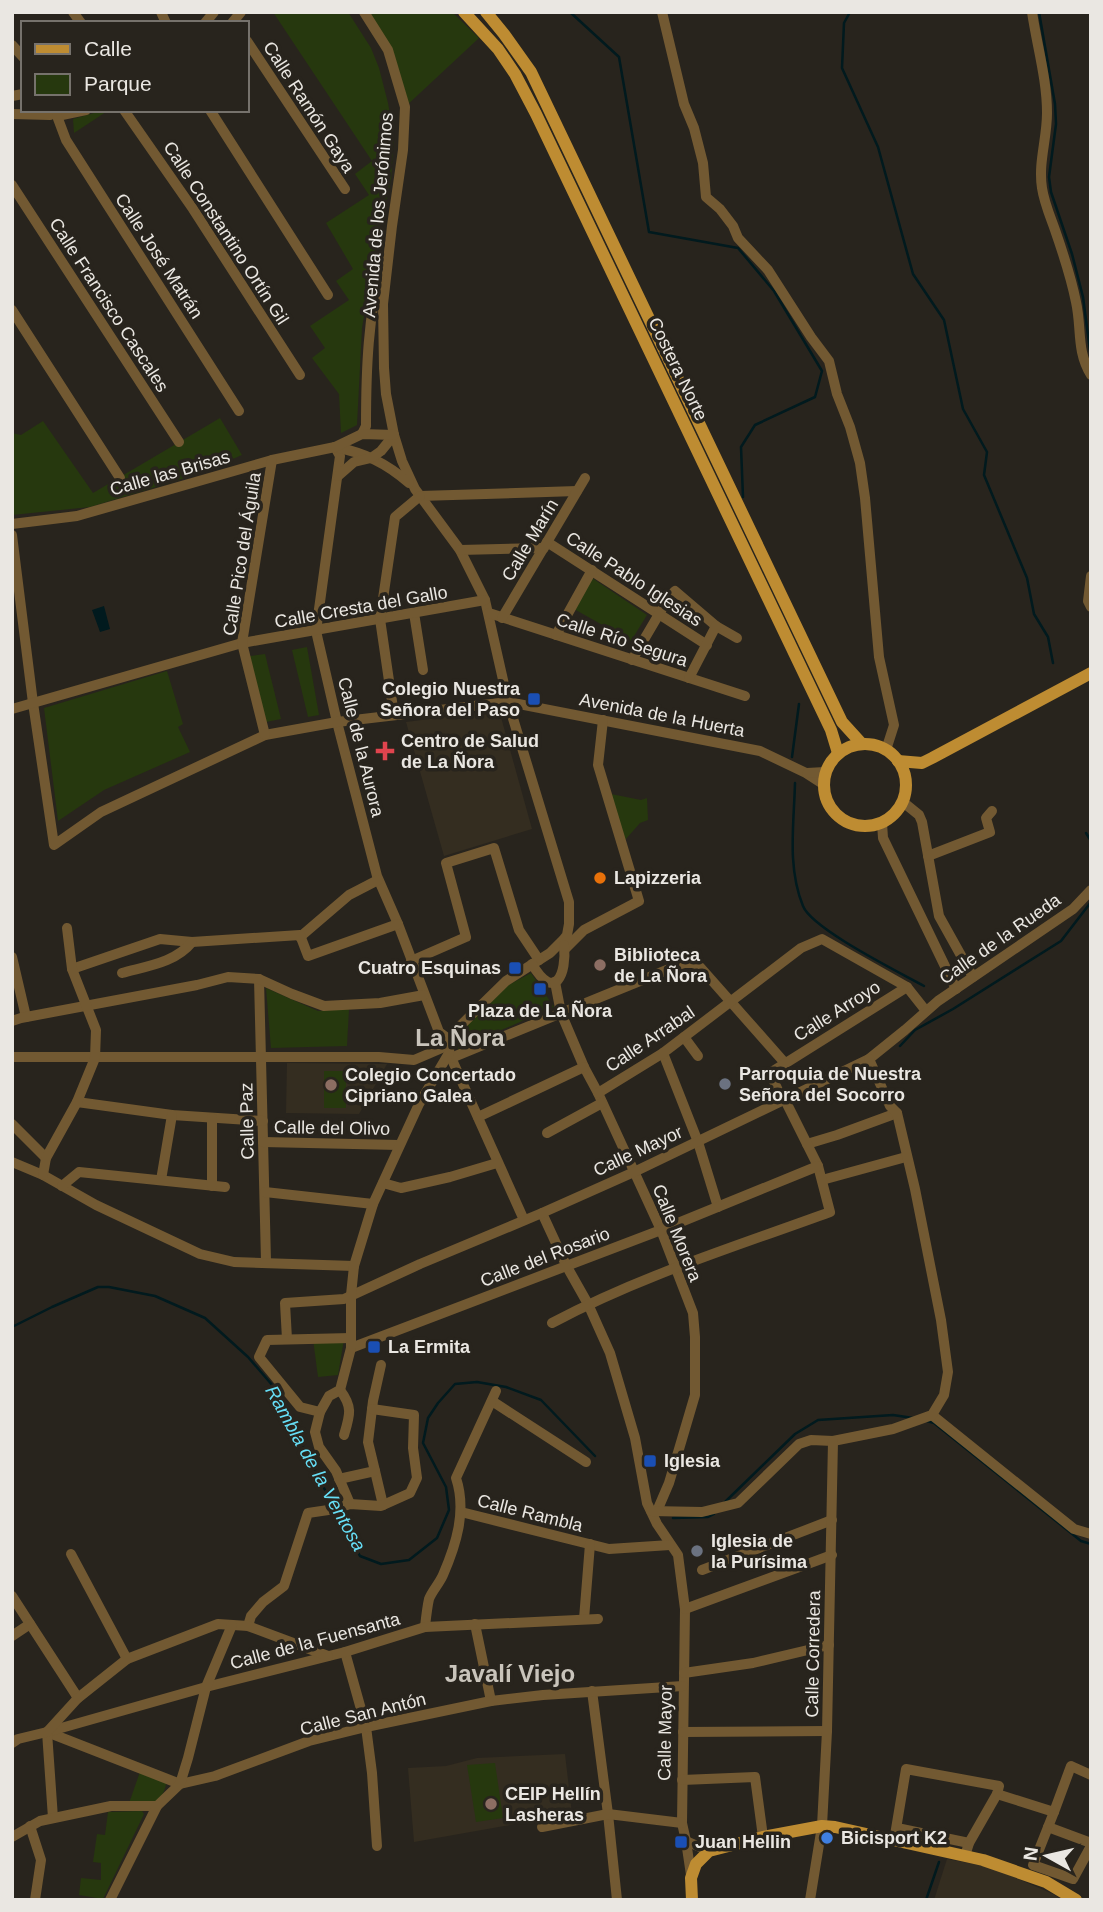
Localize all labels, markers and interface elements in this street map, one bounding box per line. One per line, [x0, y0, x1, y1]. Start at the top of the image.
legend [21, 21, 248, 112]
text: Calle [84, 37, 132, 60]
street label: Calle Ramón Gaya [259, 38, 359, 177]
text: Parque [84, 72, 152, 95]
street label: Avenida de los Jerónimos [359, 112, 397, 318]
street label: Calle Constantino Ortín Gil [159, 138, 293, 328]
street label: Calle José Matrán [111, 190, 207, 322]
street label: Calle Francisco Cascales [45, 214, 173, 396]
street label: Costera Norte [644, 314, 712, 424]
street label: Calle las Brisas [108, 446, 232, 500]
street label: Calle Pico del Águila [219, 470, 265, 637]
street label: Calle Marín [498, 495, 562, 585]
street label: Calle Pablo Iglesias [562, 528, 706, 630]
street label: Calle Cresta del Gallo [273, 582, 449, 632]
street label: Calle Río Segura [554, 609, 691, 671]
street label: Calle de la Aurora [334, 675, 388, 820]
place label: Colegio Nuestra Señora del Paso [380, 679, 521, 720]
street label: Avenida de la Huerta [578, 689, 747, 741]
marker: Colegio Nuestra Señora del Paso [526, 691, 542, 707]
place label: Centro de Salud de La Ñora [401, 731, 539, 772]
marker: Centro de Salud de La Ñora [375, 741, 395, 761]
place label: Lapizzeria [614, 868, 702, 888]
marker: Lapizzeria [592, 870, 608, 886]
street label: Calle de la Rueda [936, 889, 1065, 988]
place label: Biblioteca de La Ñora [614, 945, 708, 986]
marker: Biblioteca de La Ñora [592, 957, 608, 973]
place label: Cuatro Esquinas [358, 958, 501, 978]
marker: Cuatro Esquinas [507, 960, 523, 976]
street label: Calle Arroyo [790, 977, 884, 1045]
marker: Plaza de La Ñora [532, 981, 548, 997]
place label: Plaza de La Ñora [468, 1000, 613, 1021]
street label: Calle Arrabal [602, 1002, 698, 1076]
district label: La Ñora [415, 1024, 505, 1051]
place label: Parroquia de Nuestra Señora del Socorro [739, 1064, 922, 1105]
place label: Colegio Concertado Cipriano Galea [345, 1065, 516, 1106]
marker: Parroquia de Nuestra Señora del Socorro [717, 1076, 733, 1092]
marker: Colegio Concertado Cipriano Galea [323, 1077, 339, 1093]
street label: Calle Paz [236, 1082, 258, 1160]
street label: Calle del Olivo [274, 1117, 390, 1139]
street label: Calle Mayor [590, 1122, 686, 1180]
street label: Calle Morera [648, 1181, 706, 1285]
street label: Calle del Rosario [477, 1223, 613, 1291]
place label: La Ermita [388, 1337, 471, 1357]
marker: La Ermita [366, 1339, 382, 1355]
water label: Rambla de la Ventosa [261, 1382, 370, 1555]
place label: Iglesia [664, 1451, 721, 1471]
marker: Iglesia [642, 1453, 658, 1469]
street label: Calle Rambla [475, 1490, 586, 1536]
place label: Iglesia de la Purísima [711, 1531, 808, 1572]
marker: Iglesia de la Purísima [689, 1543, 705, 1559]
street label: Calle Corredera [802, 1589, 824, 1718]
street label: Calle de la Fuensanta [228, 1608, 403, 1673]
district label: Javalí Viejo [445, 1660, 575, 1687]
street label: Calle Mayor [654, 1685, 676, 1781]
street label: Calle San Antón [298, 1689, 428, 1739]
place label: CEIP Hellín Lasheras [505, 1784, 601, 1825]
marker: CEIP Hellín Lasheras [483, 1796, 499, 1812]
north arrow [1012, 1821, 1082, 1891]
place label: Bicisport K2 [841, 1828, 947, 1848]
marker: Bicisport K2 [819, 1830, 835, 1846]
place label: Juan Hellin [695, 1832, 791, 1852]
marker: Juan Hellin [673, 1834, 689, 1850]
text: N [1019, 1845, 1042, 1862]

